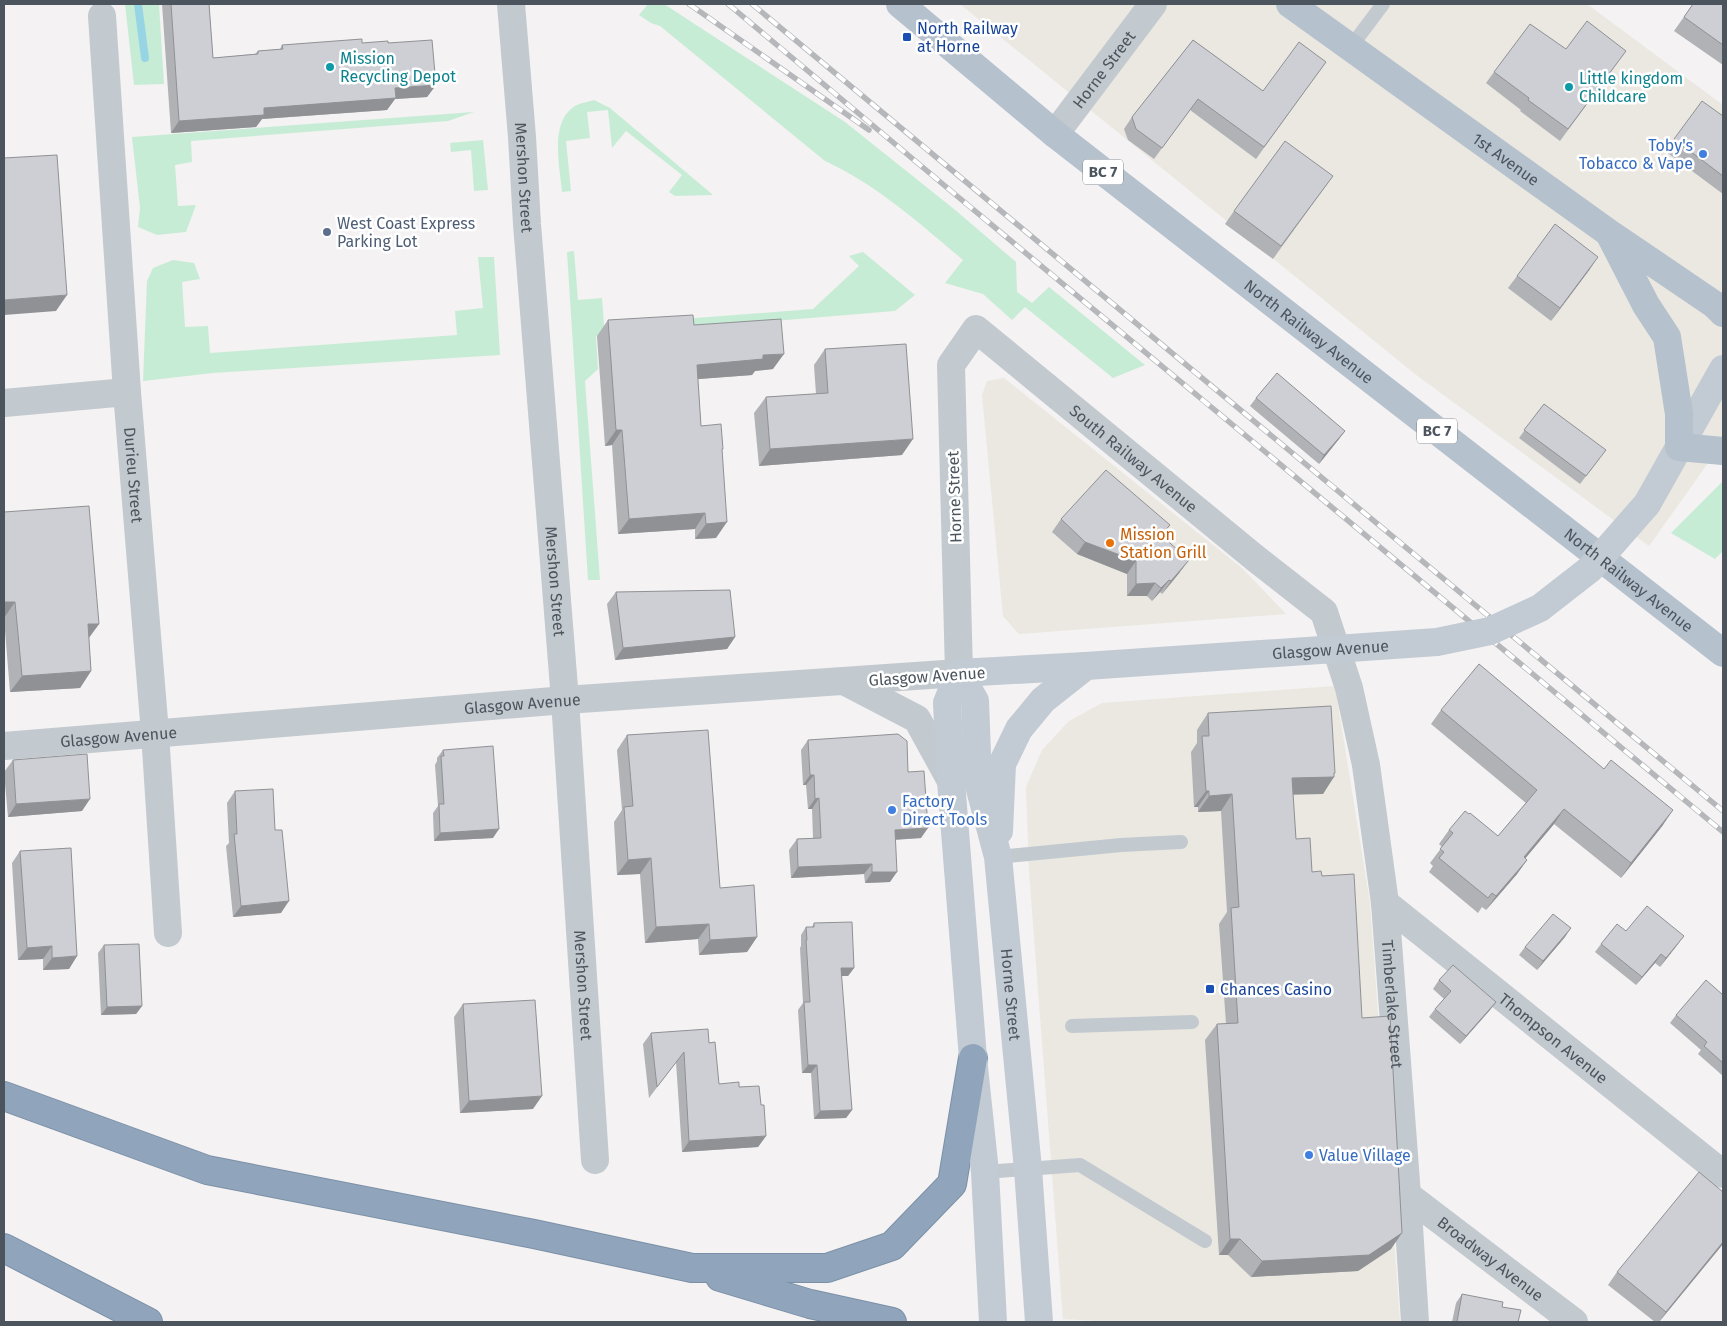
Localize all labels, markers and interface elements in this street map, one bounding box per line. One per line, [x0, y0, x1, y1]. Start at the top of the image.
place label: North Railway at Horne [917, 19, 1018, 56]
street label: Horne Street [1069, 27, 1140, 112]
marker: North Railway at Horne [901, 31, 913, 43]
place label: Mission Recycling Depot [340, 49, 456, 86]
marker: Mission Recycling Depot [324, 61, 336, 73]
place label: Little kingdom Childcare [1579, 69, 1683, 106]
marker: Little kingdom Childcare [1563, 81, 1575, 93]
street label: Mershon Street [511, 122, 537, 234]
street label: 1st Avenue [1469, 129, 1543, 190]
place label: Toby's Tobacco & Vape [1579, 136, 1693, 173]
marker: Toby's Tobacco & Vape [1697, 148, 1709, 160]
road number: BC 7 [1083, 160, 1123, 184]
place label: West Coast Express Parking Lot [337, 214, 475, 251]
marker: West Coast Express Parking Lot [321, 226, 333, 238]
street label: North Railway Avenue [1240, 276, 1377, 388]
street label: South Railway Avenue [1066, 401, 1201, 517]
road number: BC 7 [1417, 418, 1457, 444]
street label: Durieu Street [120, 426, 147, 524]
street label: Horne Street [943, 450, 966, 543]
street label: North Railway Avenue [1560, 524, 1697, 636]
street label: Mershon Street [541, 525, 569, 637]
place label: Mission Station Grill [1120, 525, 1207, 562]
marker: Mission Station Grill [1104, 537, 1116, 549]
street label: Glasgow Avenue [1271, 636, 1390, 663]
street label: Glasgow Avenue [868, 663, 986, 690]
street label: Glasgow Avenue [463, 690, 581, 718]
street label: Glasgow Avenue [60, 723, 178, 751]
place label: Factory Direct Tools [902, 792, 987, 829]
marker: Factory Direct Tools [886, 804, 898, 816]
street label: Mershon Street [570, 930, 596, 1041]
street label: Timberlake Street [1378, 939, 1406, 1069]
street label: Horne Street [997, 948, 1025, 1042]
place label: Chances Casino [1220, 980, 1332, 999]
marker: Chances Casino [1204, 983, 1216, 995]
street label: Thompson Avenue [1495, 989, 1611, 1088]
place label: Value Village [1319, 1146, 1411, 1165]
marker: Value Village [1303, 1149, 1315, 1161]
street label: Broadway Avenue [1434, 1213, 1547, 1305]

